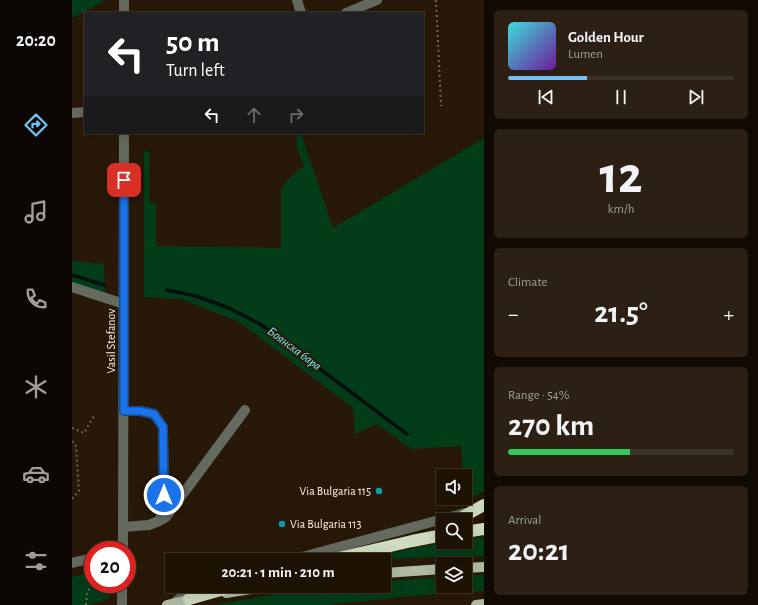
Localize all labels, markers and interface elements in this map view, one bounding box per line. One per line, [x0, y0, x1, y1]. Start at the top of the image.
icon: left [100, 28, 152, 80]
text: 50 m [166, 29, 220, 57]
text: Golden Hour [568, 30, 644, 45]
text: 20:20 [16, 32, 56, 50]
text: Lumen [568, 48, 603, 61]
text: Turn left [166, 62, 225, 80]
icon: previous [535, 86, 557, 108]
icon: pause [610, 86, 632, 108]
icon: next [685, 86, 707, 108]
icon: left [201, 104, 223, 126]
icon: ahead [243, 104, 265, 126]
icon: right [285, 104, 307, 126]
icon: directions [22, 111, 50, 139]
text: 12 [599, 150, 643, 202]
pin [107, 163, 141, 197]
icon: arrive [113, 169, 135, 191]
icon: music [22, 198, 50, 226]
text: km/h [608, 203, 634, 216]
text: Climate [508, 276, 547, 289]
icon: phone [22, 285, 50, 313]
text: 21.5° [594, 298, 648, 328]
text: − [508, 303, 519, 325]
text: + [723, 303, 734, 325]
street label: Vasil Stefanov [105, 309, 117, 373]
water label: Боянска бара [265, 325, 324, 374]
icon: climate [22, 373, 50, 401]
text: Range · 54% [508, 389, 570, 402]
text: 270 km [508, 411, 594, 441]
icon: car [22, 460, 50, 488]
map controls [436, 469, 472, 593]
button: sound [436, 469, 472, 505]
position arrow [143, 474, 185, 516]
place label: Via Bulgaria 115 [300, 485, 371, 497]
marker: Via Bulgaria 115 [374, 486, 384, 496]
button: search [436, 513, 472, 549]
text: Arrival [508, 514, 541, 527]
place label: Via Bulgaria 113 [290, 518, 361, 530]
marker: Via Bulgaria 113 [277, 519, 287, 529]
text: 20:21 [508, 536, 570, 566]
speed limit sign: 20 [84, 541, 136, 593]
icon: filters [22, 547, 50, 575]
button: layers [436, 557, 472, 593]
text: 20:21 · 1 min · 210 m [222, 565, 334, 580]

